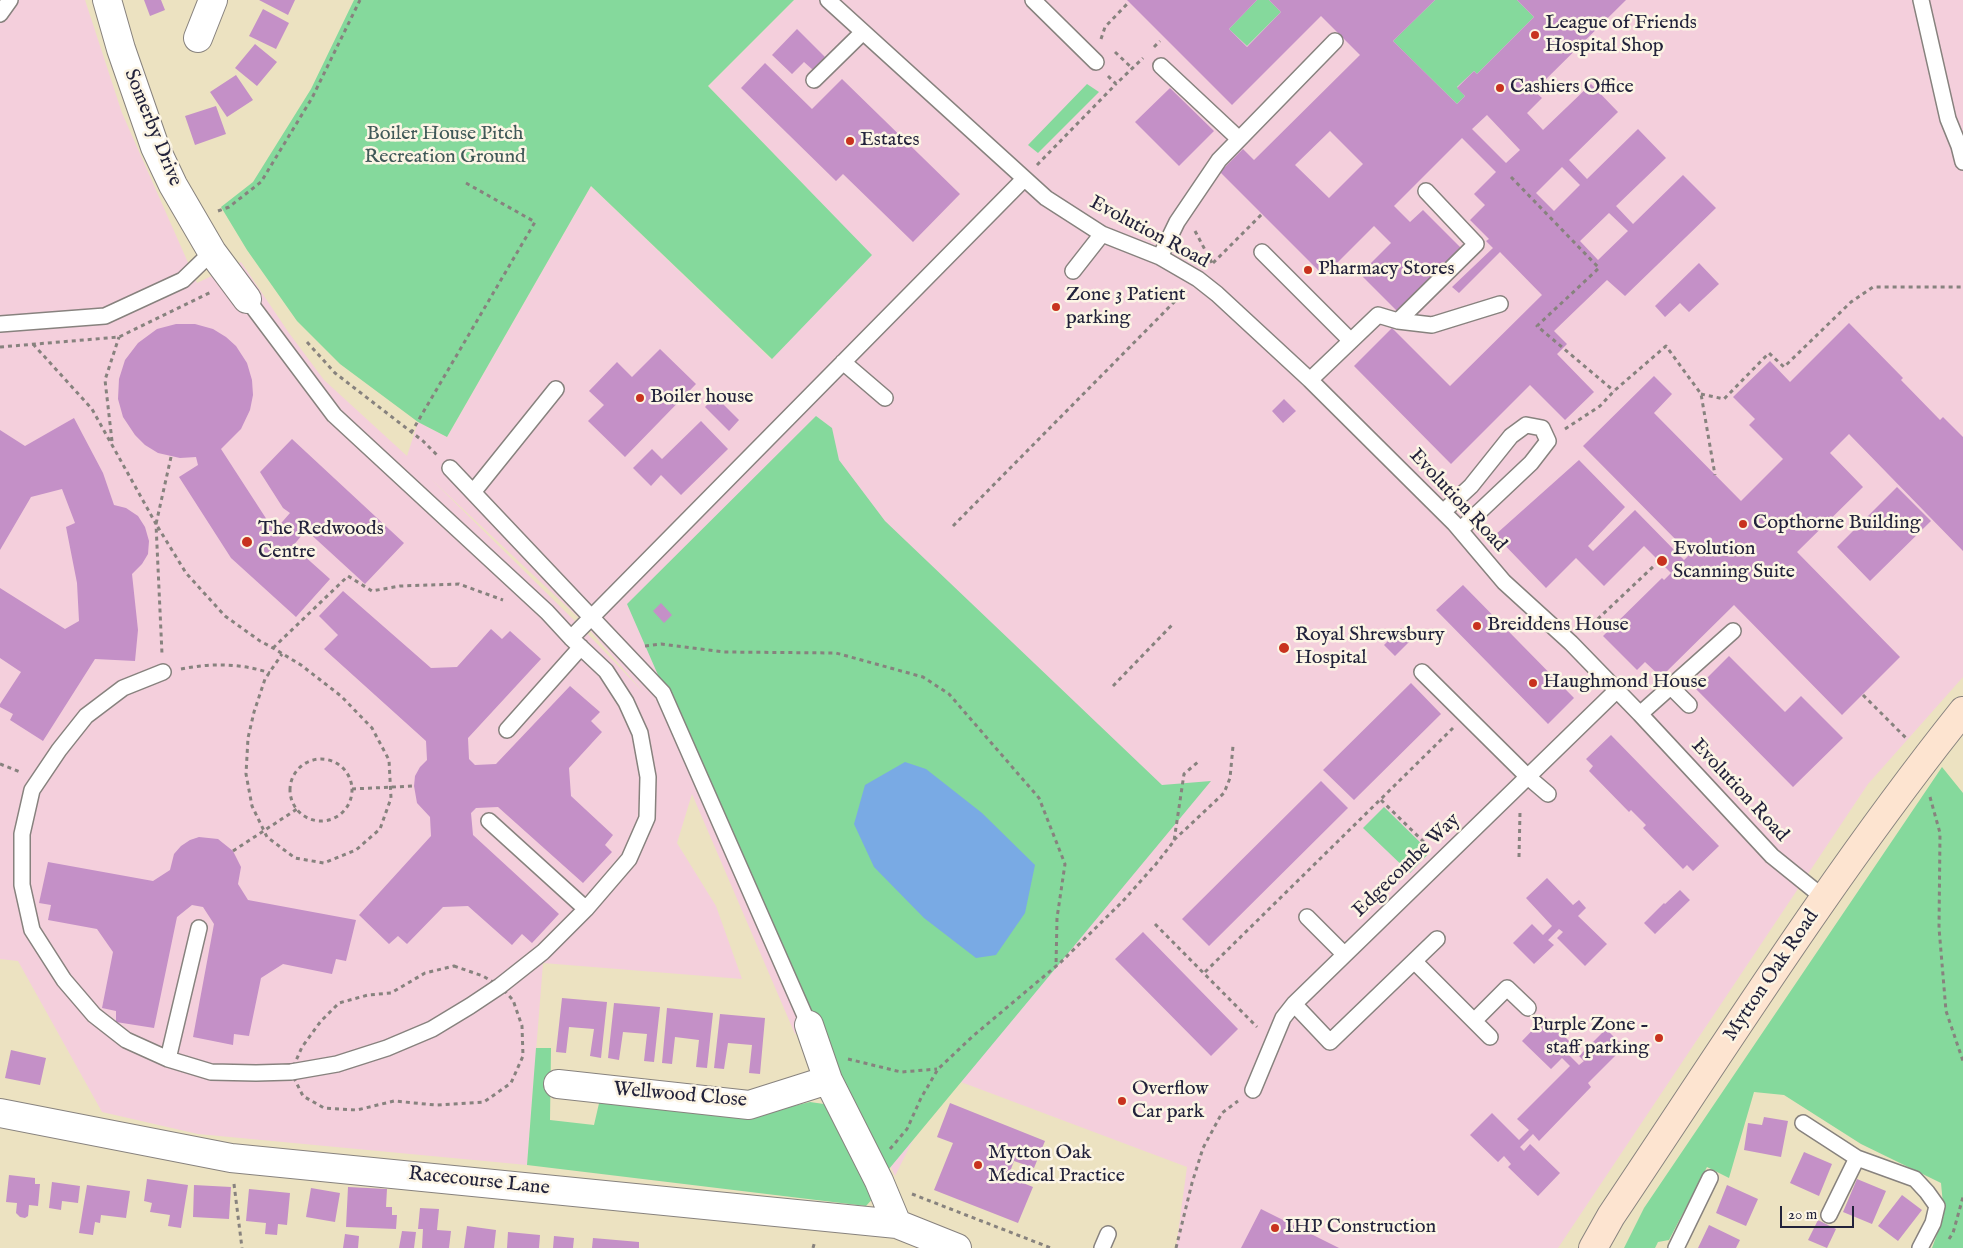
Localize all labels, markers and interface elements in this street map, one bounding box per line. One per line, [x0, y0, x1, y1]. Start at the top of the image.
place label: League of Friends Hospital Shop [1545, 12, 1697, 59]
marker: League of Friends Hospital Shop [1529, 29, 1541, 41]
street label: Somerby Drive [118, 66, 186, 190]
place label: Cashiers Office [1510, 76, 1634, 100]
marker: Cashiers Office [1494, 82, 1506, 94]
park label: Boiler House Pitch Recreation Ground [364, 123, 526, 170]
place label: Estates [860, 129, 919, 153]
marker: Estates [844, 135, 856, 147]
street label: Evolution Road [1085, 191, 1213, 275]
place label: Pharmacy Stores [1318, 258, 1454, 282]
marker: Pharmacy Stores [1302, 264, 1314, 276]
place label: Zone 3 Patient parking [1066, 284, 1186, 331]
marker: Zone 3 Patient parking [1050, 301, 1062, 313]
place label: Boiler house [650, 386, 753, 410]
marker: Boiler house [634, 392, 646, 404]
street label: Evolution Road [1403, 445, 1511, 557]
place label: Copthorne Building [1753, 512, 1920, 536]
place label: The Redwoods Centre [258, 518, 384, 565]
marker: Copthorne Building [1737, 518, 1749, 530]
marker: The Redwoods Centre [240, 535, 254, 549]
place label: Evolution Scanning Suite [1673, 538, 1795, 585]
marker: Evolution Scanning Suite [1655, 554, 1669, 568]
place label: Breiddens House [1487, 614, 1629, 638]
marker: Breiddens House [1471, 620, 1483, 632]
place label: Royal Shrewsbury Hospital [1295, 624, 1445, 671]
marker: Royal Shrewsbury Hospital [1277, 641, 1291, 655]
place label: Haughmond House [1543, 671, 1707, 695]
marker: Haughmond House [1527, 677, 1539, 689]
street label: Evolution Road [1685, 735, 1793, 847]
street label: Edgecombe Way [1348, 809, 1466, 923]
street label: Mytton Oak Road [1719, 906, 1825, 1046]
place label: Purple Zone - staff parking [1532, 1014, 1649, 1061]
marker: Purple Zone - staff parking [1653, 1032, 1665, 1044]
street label: Wellwood Close [612, 1078, 748, 1114]
place label: Overflow Car park [1132, 1078, 1208, 1125]
marker: Overflow Car park [1116, 1095, 1128, 1107]
place label: Mytton Oak Medical Practice [988, 1142, 1125, 1189]
marker: Mytton Oak Medical Practice [972, 1159, 984, 1171]
street label: Racecourse Lane [407, 1163, 551, 1201]
scale bar [1783, 1196, 1857, 1228]
text: 20 m [1788, 1205, 1817, 1224]
place label: IHP Construction [1285, 1216, 1436, 1240]
marker: IHP Construction [1269, 1222, 1281, 1234]

